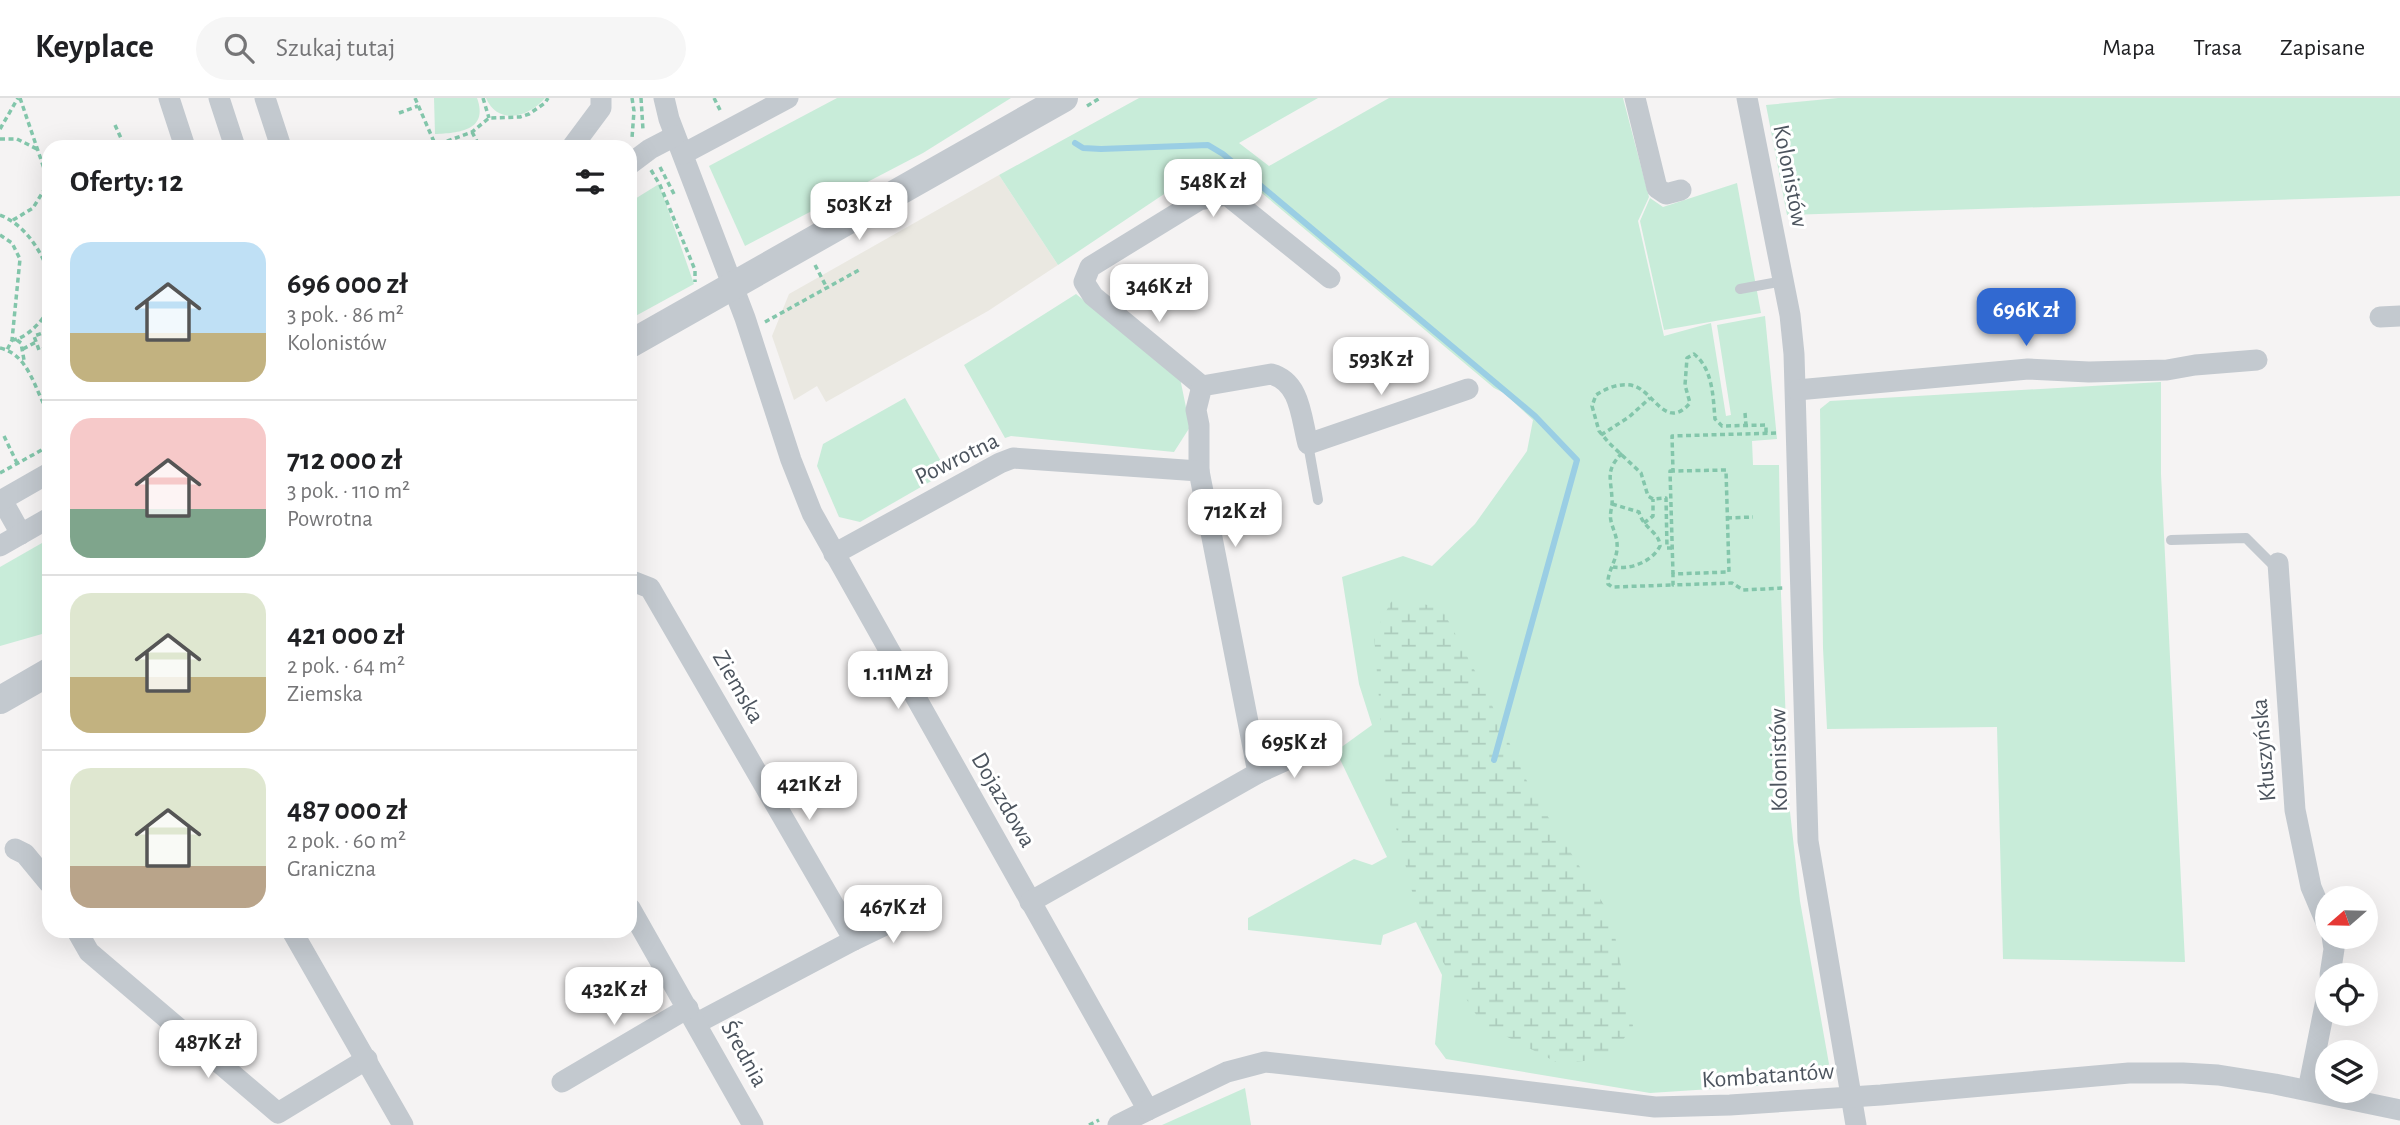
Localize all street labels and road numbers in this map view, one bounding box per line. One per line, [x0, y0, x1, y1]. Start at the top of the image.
street label: Kolonistów [1768, 123, 1812, 229]
street label: Powrotna [911, 429, 1003, 489]
street label: Ziemska [708, 647, 768, 727]
street label: Kłuszyńska [2248, 697, 2280, 803]
street label: Kolonistów [1766, 708, 1792, 812]
street label: Dojazdowa [966, 749, 1040, 851]
street label: Średnia [716, 1016, 774, 1091]
street label: Kombatantów [1701, 1059, 1835, 1093]

